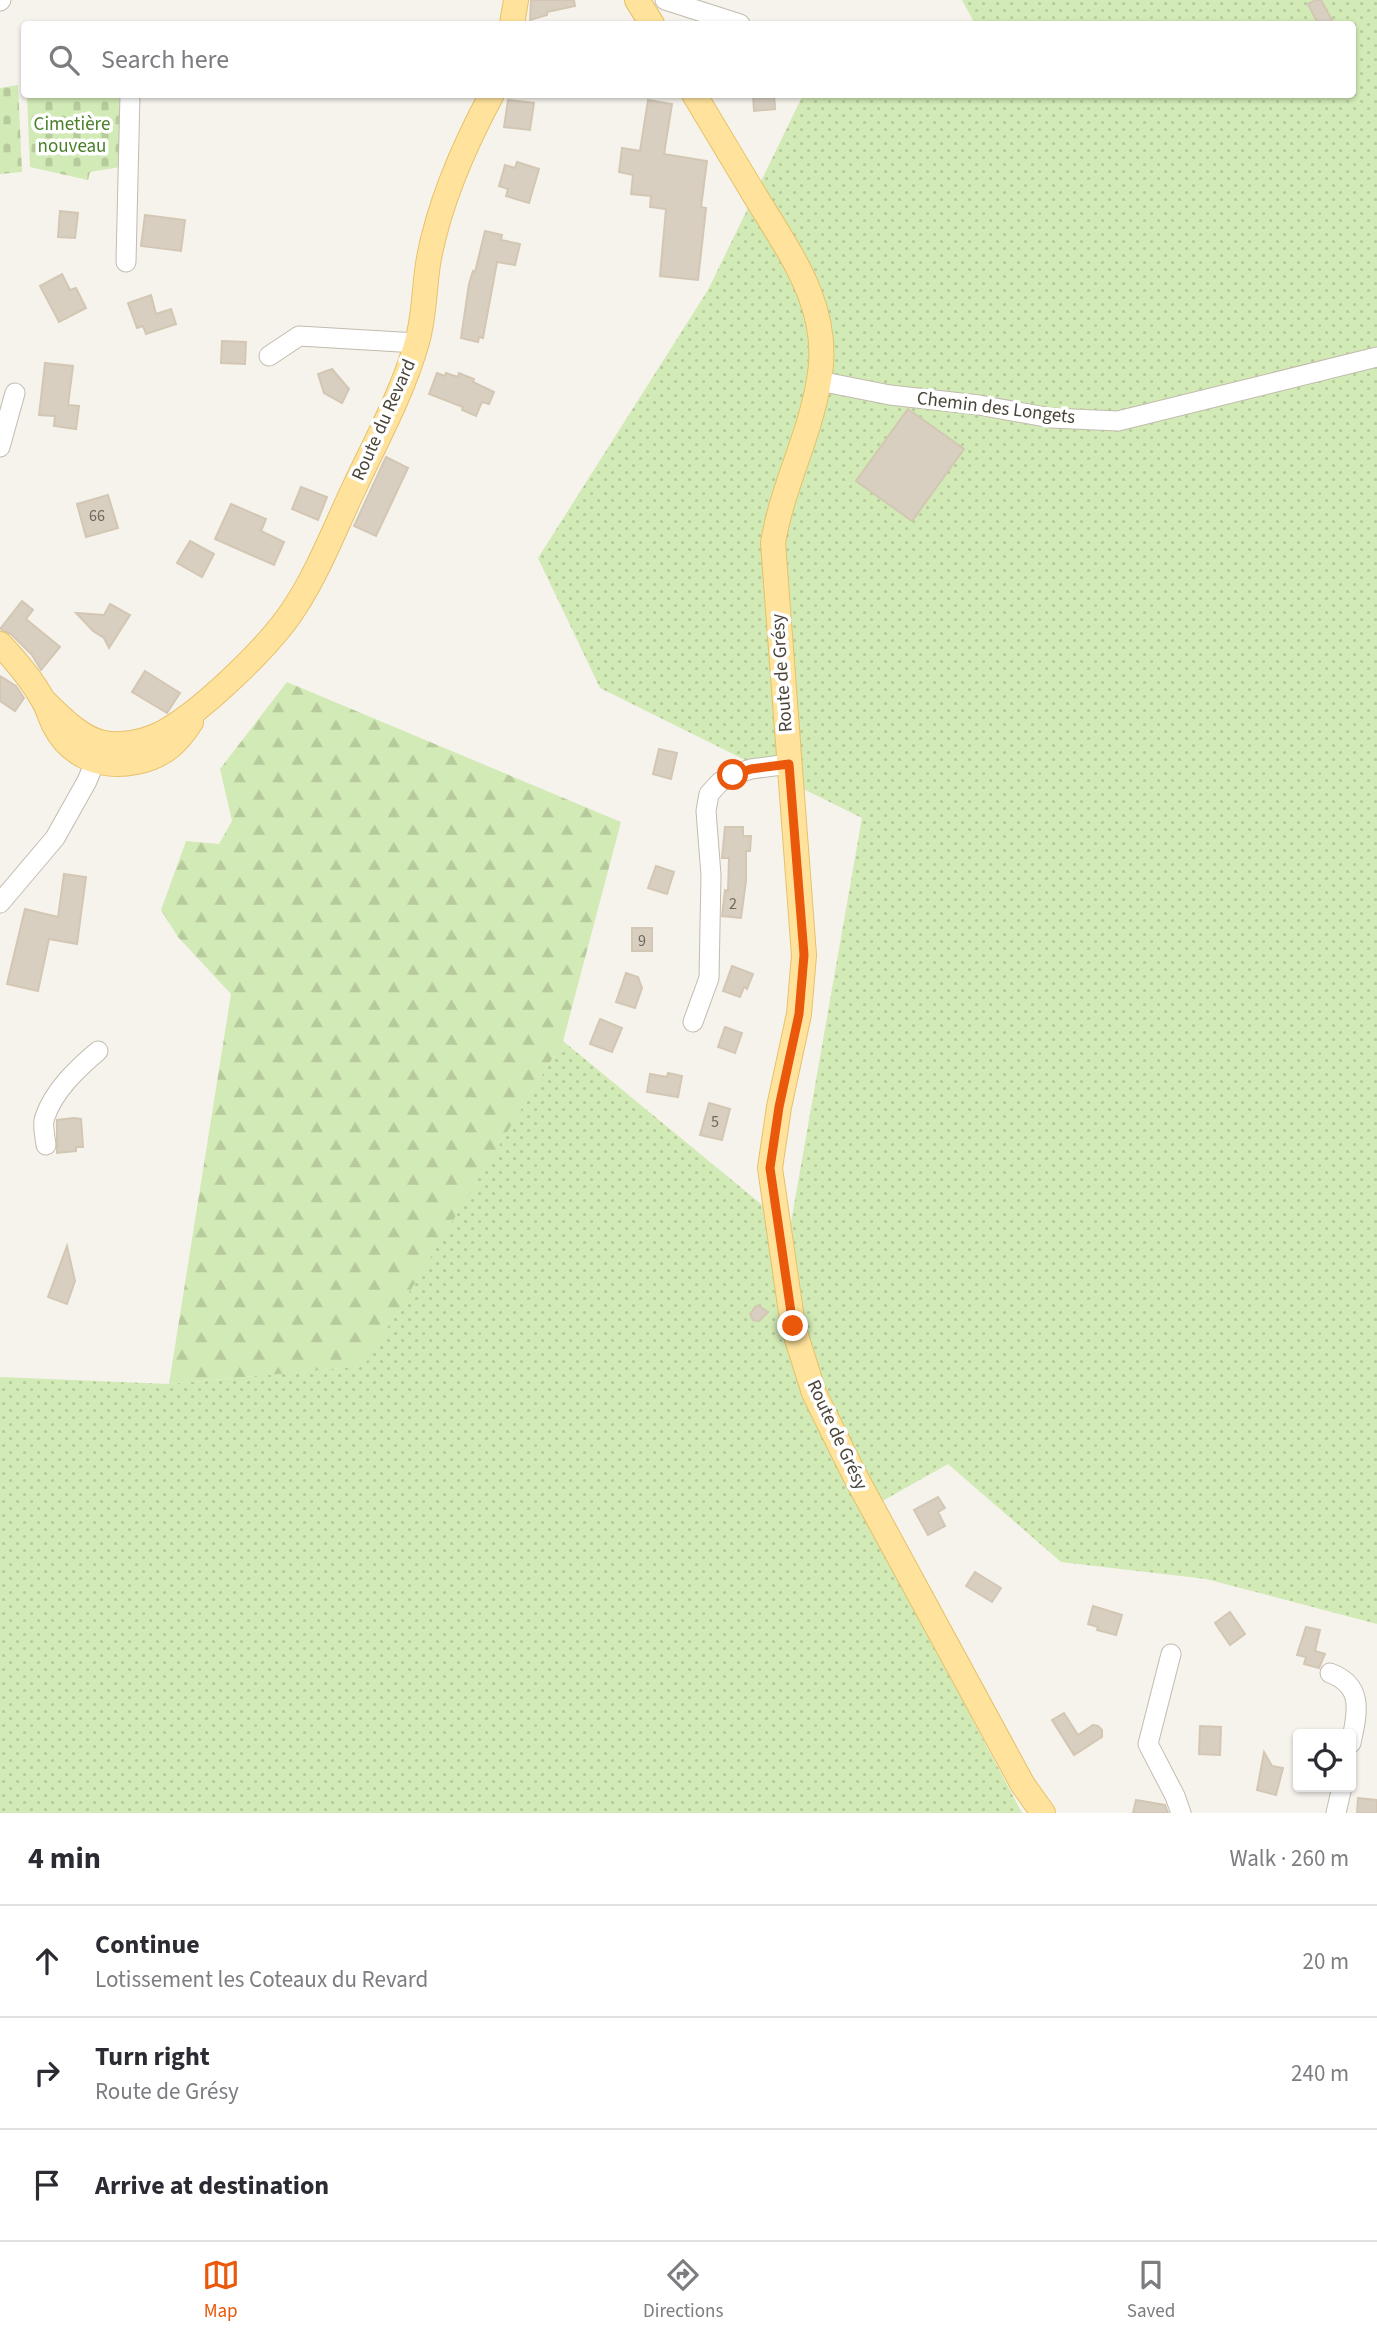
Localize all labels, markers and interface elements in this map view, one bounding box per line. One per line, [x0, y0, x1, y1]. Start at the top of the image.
search box [21, 21, 1356, 98]
icon: search [45, 41, 83, 79]
text: Search here [101, 41, 229, 78]
park label: Cimetière nouveau [34, 111, 110, 160]
street label: Route du Revard [345, 355, 423, 485]
street label: Chemin des Longets [915, 385, 1077, 431]
house number: 66 [89, 505, 105, 527]
street label: Route de Grésy [764, 613, 800, 733]
route start [717, 759, 748, 790]
house number: 2 [729, 893, 737, 915]
house number: 9 [638, 930, 646, 952]
house number: 5 [711, 1111, 719, 1133]
route end [777, 1310, 808, 1341]
street label: Route de Grésy [800, 1375, 874, 1495]
map controls [1293, 1729, 1356, 1792]
button: locate [1293, 1729, 1356, 1792]
text: 4 min [28, 1837, 101, 1880]
text: Walk · 260 m [1230, 1842, 1349, 1875]
text: Continue [95, 1926, 200, 1963]
icon: ahead [28, 1942, 66, 1980]
text: 20 m [1302, 1945, 1349, 1978]
text: Lotissement les Coteaux du Revard [95, 1963, 428, 1996]
text: Turn right [95, 2038, 210, 2075]
icon: right [28, 2054, 66, 2092]
text: 240 m [1291, 2057, 1349, 2090]
text: Route de Grésy [95, 2075, 239, 2108]
icon: arrive [28, 2166, 66, 2204]
text: Arrive at destination [95, 2167, 329, 2204]
tab: Map [202, 2256, 240, 2325]
tab: Directions [643, 2256, 723, 2325]
tab: Saved [1127, 2256, 1175, 2325]

